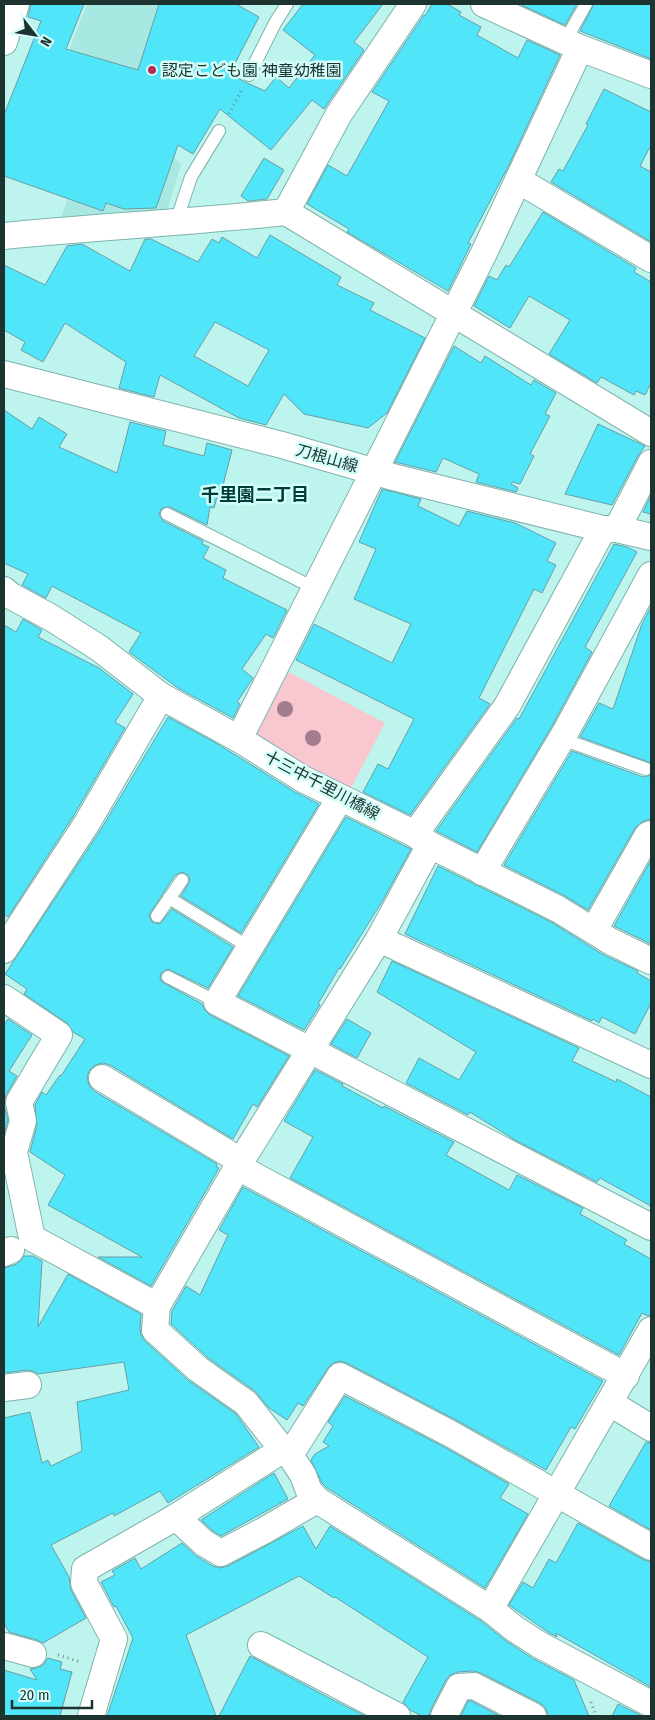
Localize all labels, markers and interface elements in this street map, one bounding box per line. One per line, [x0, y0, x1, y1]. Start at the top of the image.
north arrow [10, 10, 60, 60]
text: N [36, 33, 55, 49]
place label: 認定こども園 神童幼稚園 [162, 61, 342, 80]
marker: 認定こども園 神童幼稚園 [146, 64, 158, 76]
street label: 刀根山線 [294, 440, 360, 476]
district label: 千里園二丁目 [201, 484, 309, 506]
street label: 十三中千里川橋線 [261, 747, 383, 823]
scale bar [12, 1678, 92, 1710]
text: 20 m [20, 1686, 50, 1704]

